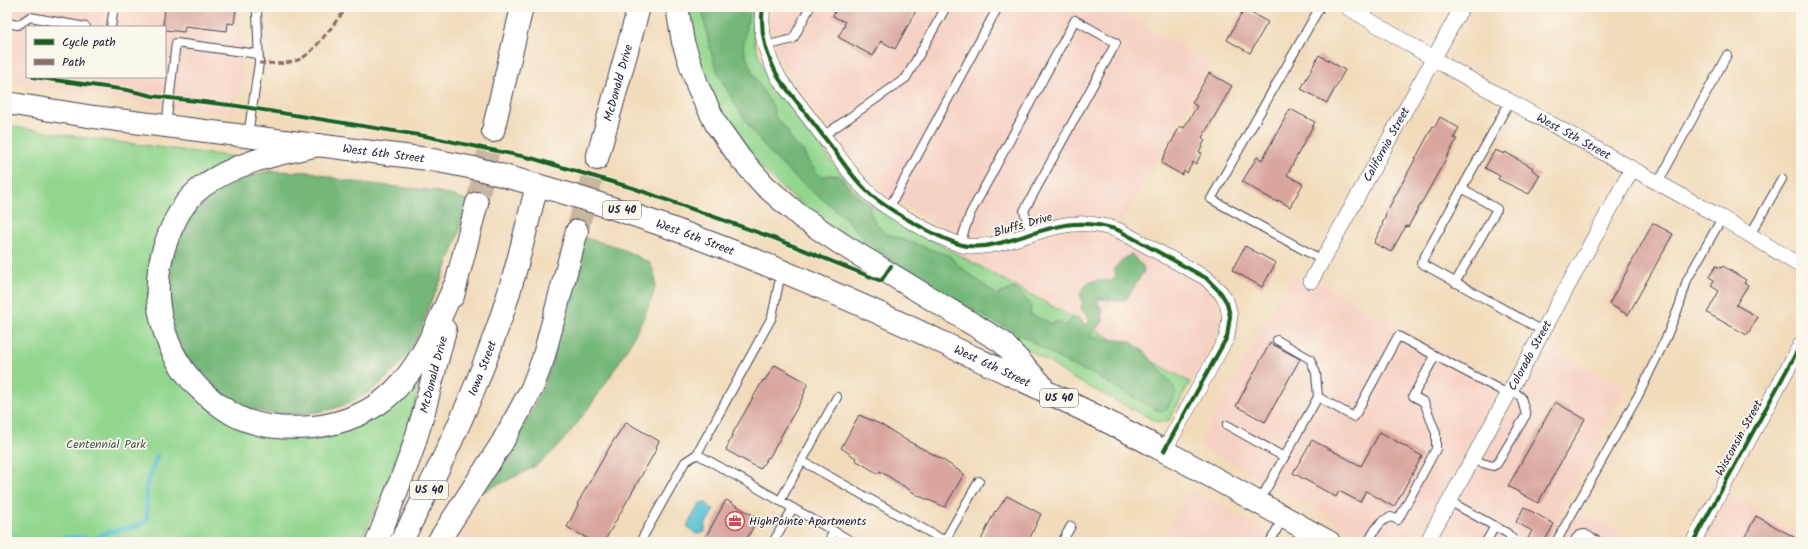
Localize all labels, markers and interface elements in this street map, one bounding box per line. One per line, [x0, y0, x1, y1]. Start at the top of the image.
legend [26, 26, 166, 78]
text: Cycle path [62, 33, 116, 52]
street label: McDonald Drive [598, 42, 638, 123]
text: Path [62, 53, 85, 72]
street label: California Street [1358, 103, 1415, 185]
street label: West 5th Street [1533, 108, 1615, 165]
street label: West 6th Street [342, 139, 426, 168]
road number: US 40 [603, 201, 641, 219]
street label: Bluffs Drive [991, 207, 1055, 242]
street label: West 6th Street [653, 214, 738, 261]
street label: Colorado Street [1503, 317, 1557, 394]
street label: McDonald Drive [414, 333, 453, 415]
street label: Iowa Street [463, 337, 502, 399]
street label: West 6th Street [951, 340, 1034, 392]
road number: US 40 [1040, 389, 1078, 407]
street label: Wisconsin Street [1710, 396, 1768, 479]
park label: Centennial Park [66, 435, 146, 454]
road number: US 40 [410, 481, 448, 499]
office icon: HighPointe Apartments [724, 510, 746, 532]
place label: HighPointe Apartments [749, 512, 866, 531]

